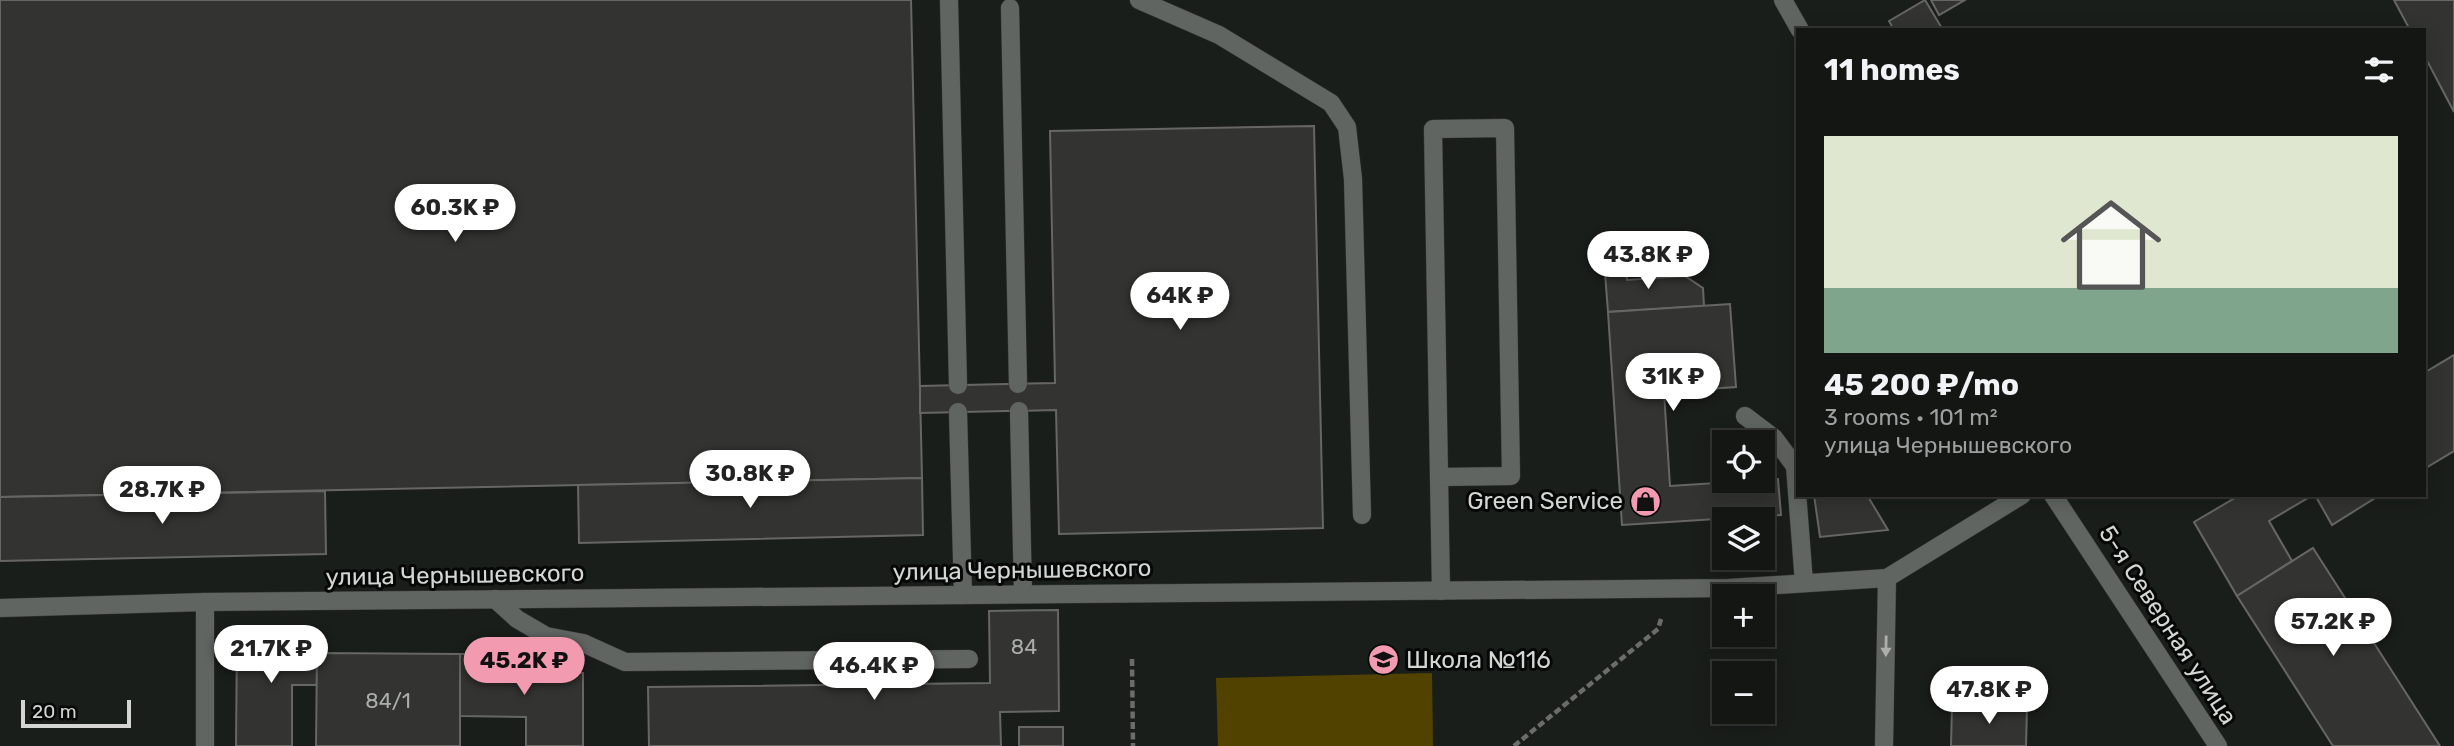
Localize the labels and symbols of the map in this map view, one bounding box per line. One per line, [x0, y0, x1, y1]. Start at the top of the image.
pin: 60.3K ₽ [390, 184, 520, 244]
pin: 43.8K ₽ [1583, 232, 1713, 291]
pin: 64K ₽ [1131, 272, 1229, 332]
pin: 31K ₽ [1624, 354, 1722, 413]
pin: 30.8K ₽ [685, 450, 815, 510]
pin: 28.7K ₽ [97, 466, 227, 526]
shop icon: Green Service [1629, 484, 1663, 518]
place label: Green Service [1467, 487, 1623, 515]
street label: 5-я Северная улица [2093, 520, 2243, 730]
street label: улица Чернышевского [892, 554, 1152, 586]
street label: улица Чернышевского [325, 559, 585, 591]
pin: 57.2K ₽ [2268, 598, 2398, 658]
pin: 21.7K ₽ [206, 626, 336, 685]
house number: 84 [1011, 634, 1037, 659]
one-way arrow [1880, 635, 1892, 657]
pin: 45.2K ₽ [459, 638, 589, 697]
pin: 46.4K ₽ [809, 642, 939, 702]
school or university icon: Школа №116 [1366, 643, 1400, 677]
place label: Школа №116 [1406, 646, 1551, 674]
pin: 47.8K ₽ [1924, 666, 2054, 726]
house number: 84/1 [365, 688, 411, 713]
scale bar [21, 697, 131, 729]

